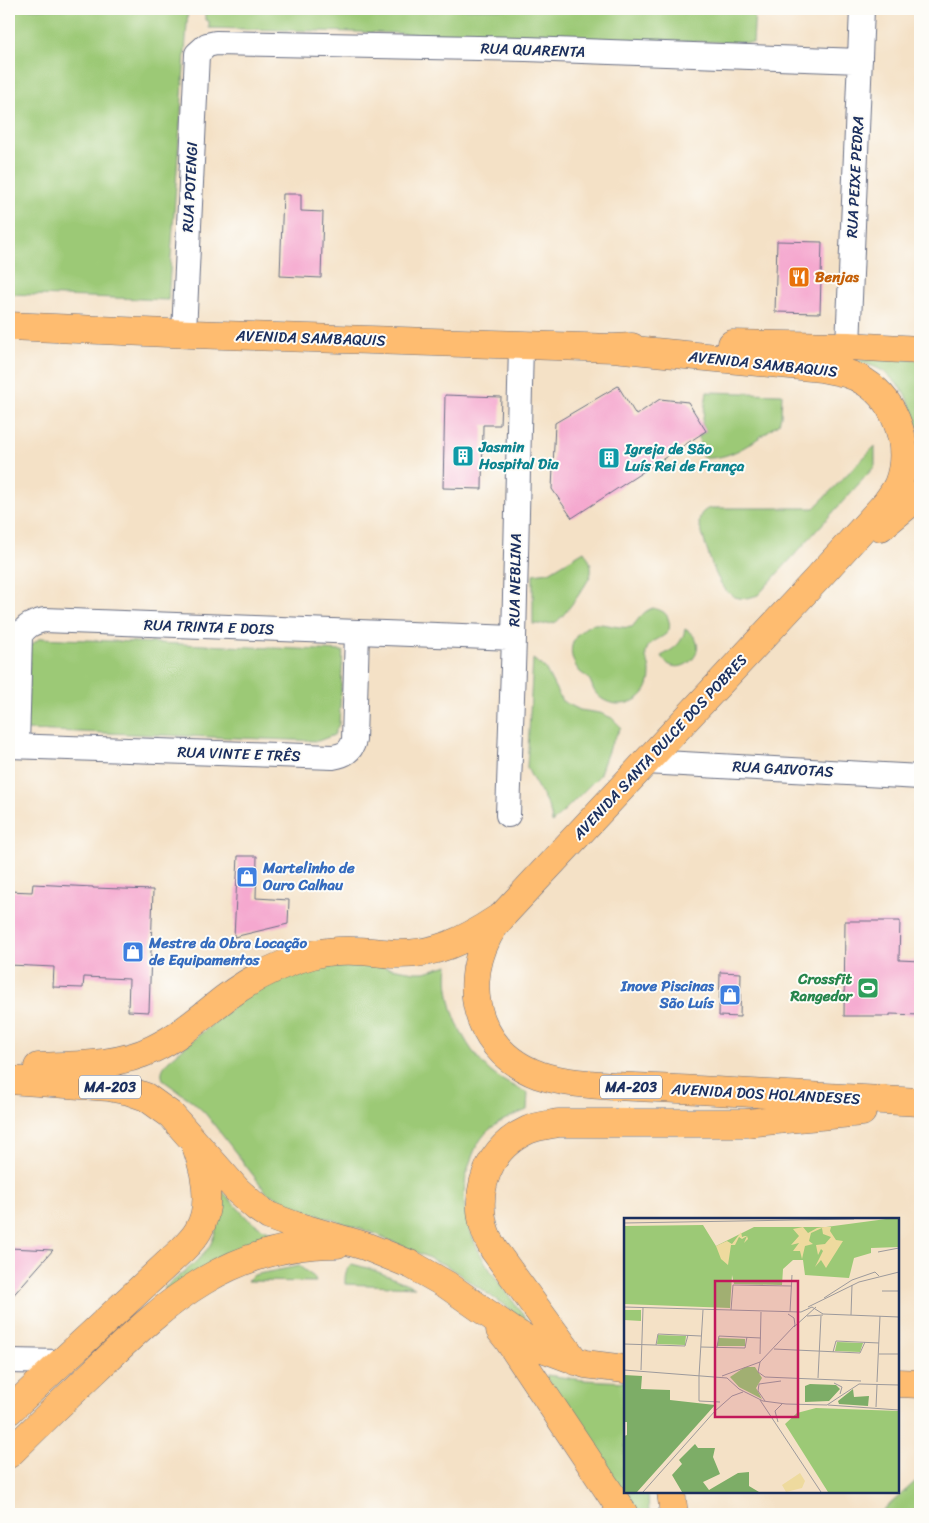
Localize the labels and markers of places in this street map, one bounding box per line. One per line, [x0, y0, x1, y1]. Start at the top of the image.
place label: Benjas [815, 264, 860, 290]
restaurant icon: Benjas [787, 265, 811, 289]
place label: Jasmin Hospital Dia [478, 434, 559, 477]
place label: Igreja de São Luís Rei de França [624, 436, 745, 479]
building icon: Jasmin Hospital Dia [451, 444, 475, 468]
building icon: Igreja de São Luís Rei de França [597, 446, 621, 470]
place label: Martelinho de Ouro Calhau [262, 855, 355, 898]
shop icon: Martelinho de Ouro Calhau [235, 865, 259, 889]
place label: Mestre da Obra Locação de Equipamentos [148, 930, 307, 973]
shop icon: Mestre da Obra Locação de Equipamentos [121, 940, 145, 964]
place label: Crossfit Rangedor [790, 966, 854, 1009]
place label: Inove Piscinas São Luís [620, 973, 715, 1016]
sports icon: Crossfit Rangedor [856, 976, 880, 1000]
shop icon: Inove Piscinas São Luís [718, 983, 742, 1007]

